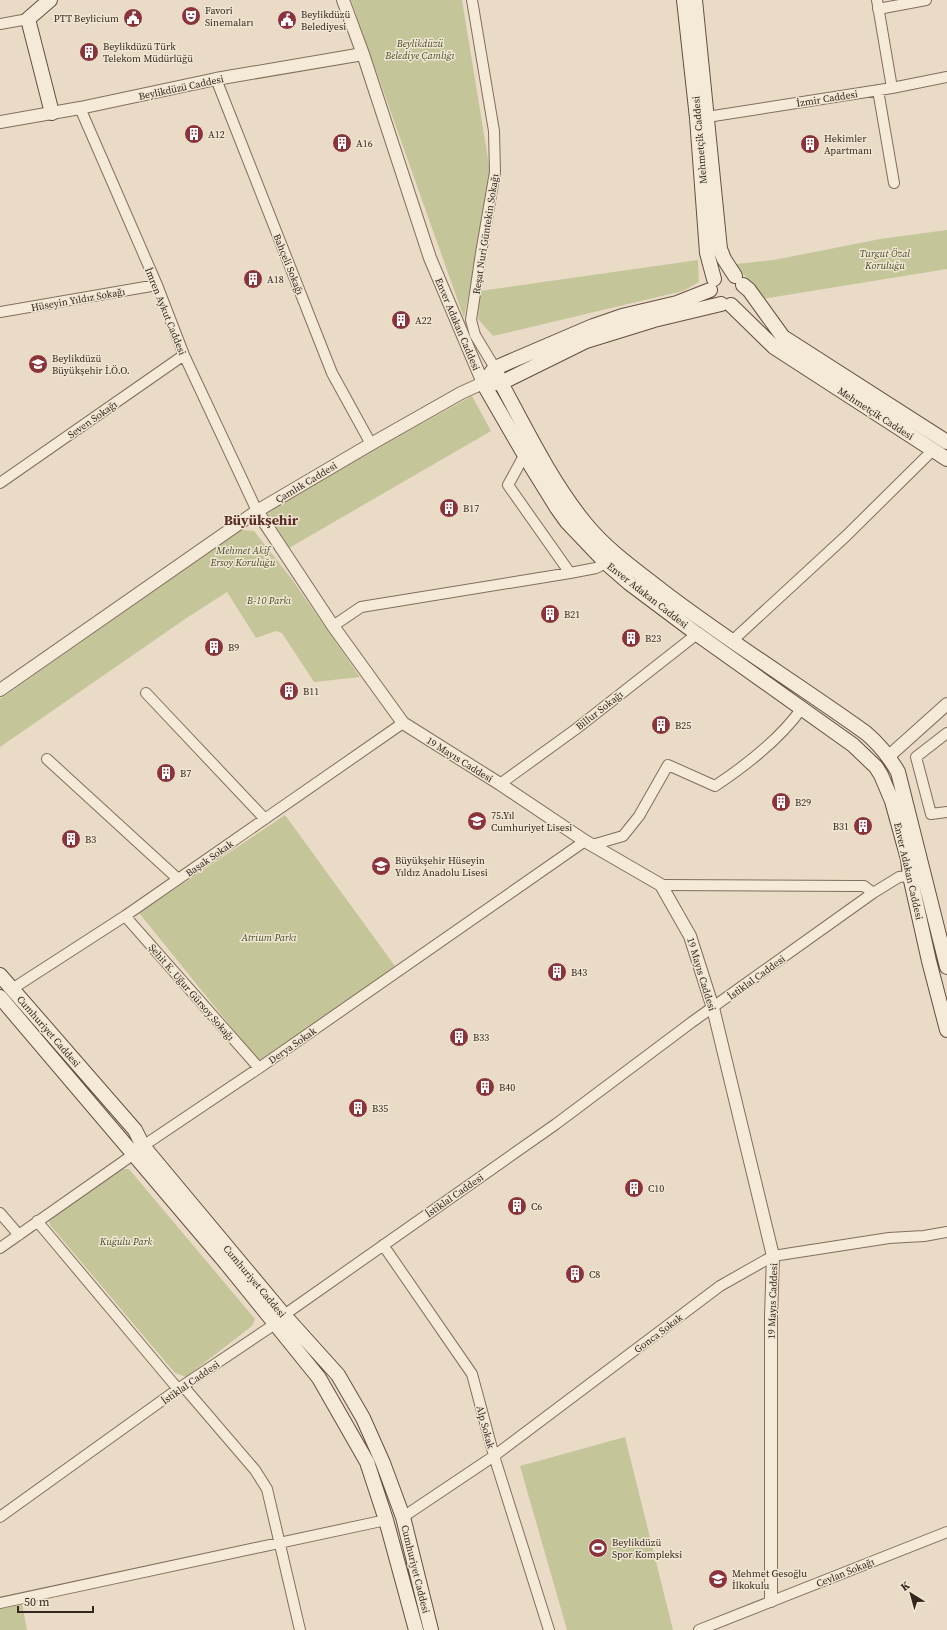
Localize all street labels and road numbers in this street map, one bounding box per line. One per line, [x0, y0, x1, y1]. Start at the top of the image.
street label: Beylikdüzü Caddesi [137, 72, 225, 103]
street label: İzmir Caddesi [795, 87, 859, 110]
street label: Mehmetçik Caddesi [689, 96, 710, 184]
street label: Reşat Nuri Güntekin Sokağı [470, 173, 501, 295]
street label: Bahçeli Sokağı [270, 232, 307, 297]
street label: İmren Aykut Caddesi [142, 265, 189, 357]
street label: Enver Adakan Caddesi [432, 276, 483, 373]
street label: Hüseyin Yıldız Sokağı [30, 285, 126, 314]
street label: Mehmetçik Caddesi [835, 384, 916, 443]
street label: Seven Sokağı [65, 398, 120, 441]
street label: Çamlık Caddesi [273, 459, 339, 506]
street label: Enver Adakan Caddesi [604, 560, 691, 631]
street label: Billur Sokağı [573, 688, 626, 733]
street label: 19 Mayıs Caddesi [424, 734, 495, 785]
street label: Enver Adakan Caddesi [891, 821, 926, 921]
street label: Başak Sokak [183, 837, 236, 880]
street label: 19 Mayıs Caddesi [684, 936, 719, 1012]
street label: Şehit K. Uğur Gürsoy Sokağı [146, 941, 237, 1043]
street label: İstiklal Caddesi [725, 952, 788, 1003]
street label: Cumhuriyet Caddesi [14, 993, 83, 1070]
street label: Derya Sokak [266, 1024, 319, 1067]
street label: İstiklal Caddesi [423, 1171, 486, 1220]
street label: Cumhuriyet Caddesi [220, 1242, 289, 1320]
street label: 19 Mayıs Caddesi [765, 1263, 780, 1339]
street label: Gonca Sokak [632, 1311, 685, 1356]
street label: İstiklal Caddesi [159, 1358, 222, 1407]
street label: Alp Sokak [474, 1404, 498, 1451]
street label: Cumhuriyet Caddesi [398, 1524, 433, 1615]
street label: Ceylan Sokağı [814, 1555, 876, 1590]

